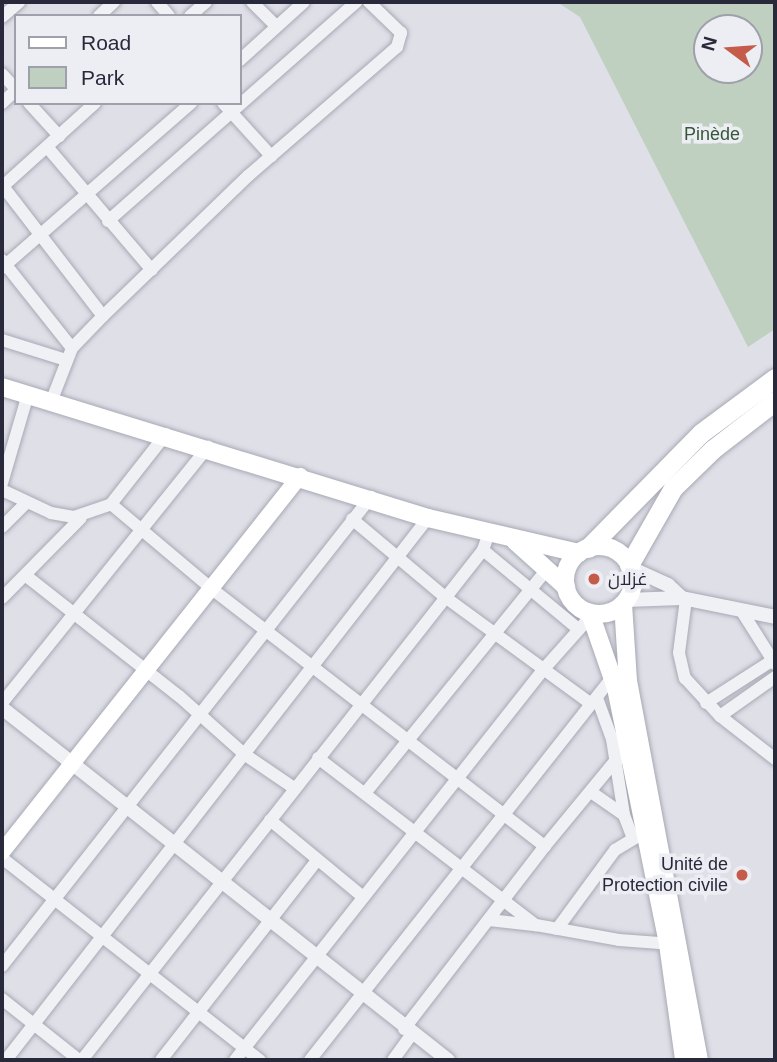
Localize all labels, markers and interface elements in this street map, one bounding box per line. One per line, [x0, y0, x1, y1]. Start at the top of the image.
legend [14, 14, 242, 105]
north arrow [693, 14, 763, 84]
text: Road [81, 31, 131, 54]
text: N [697, 34, 721, 53]
text: Park [81, 66, 124, 89]
park label: Pinède [684, 123, 740, 145]
place label: غزلان [608, 568, 648, 590]
marker: غزلان [586, 571, 602, 587]
place label: Unité de Protection civile [602, 854, 728, 896]
marker: Unité de Protection civile [734, 867, 750, 883]

